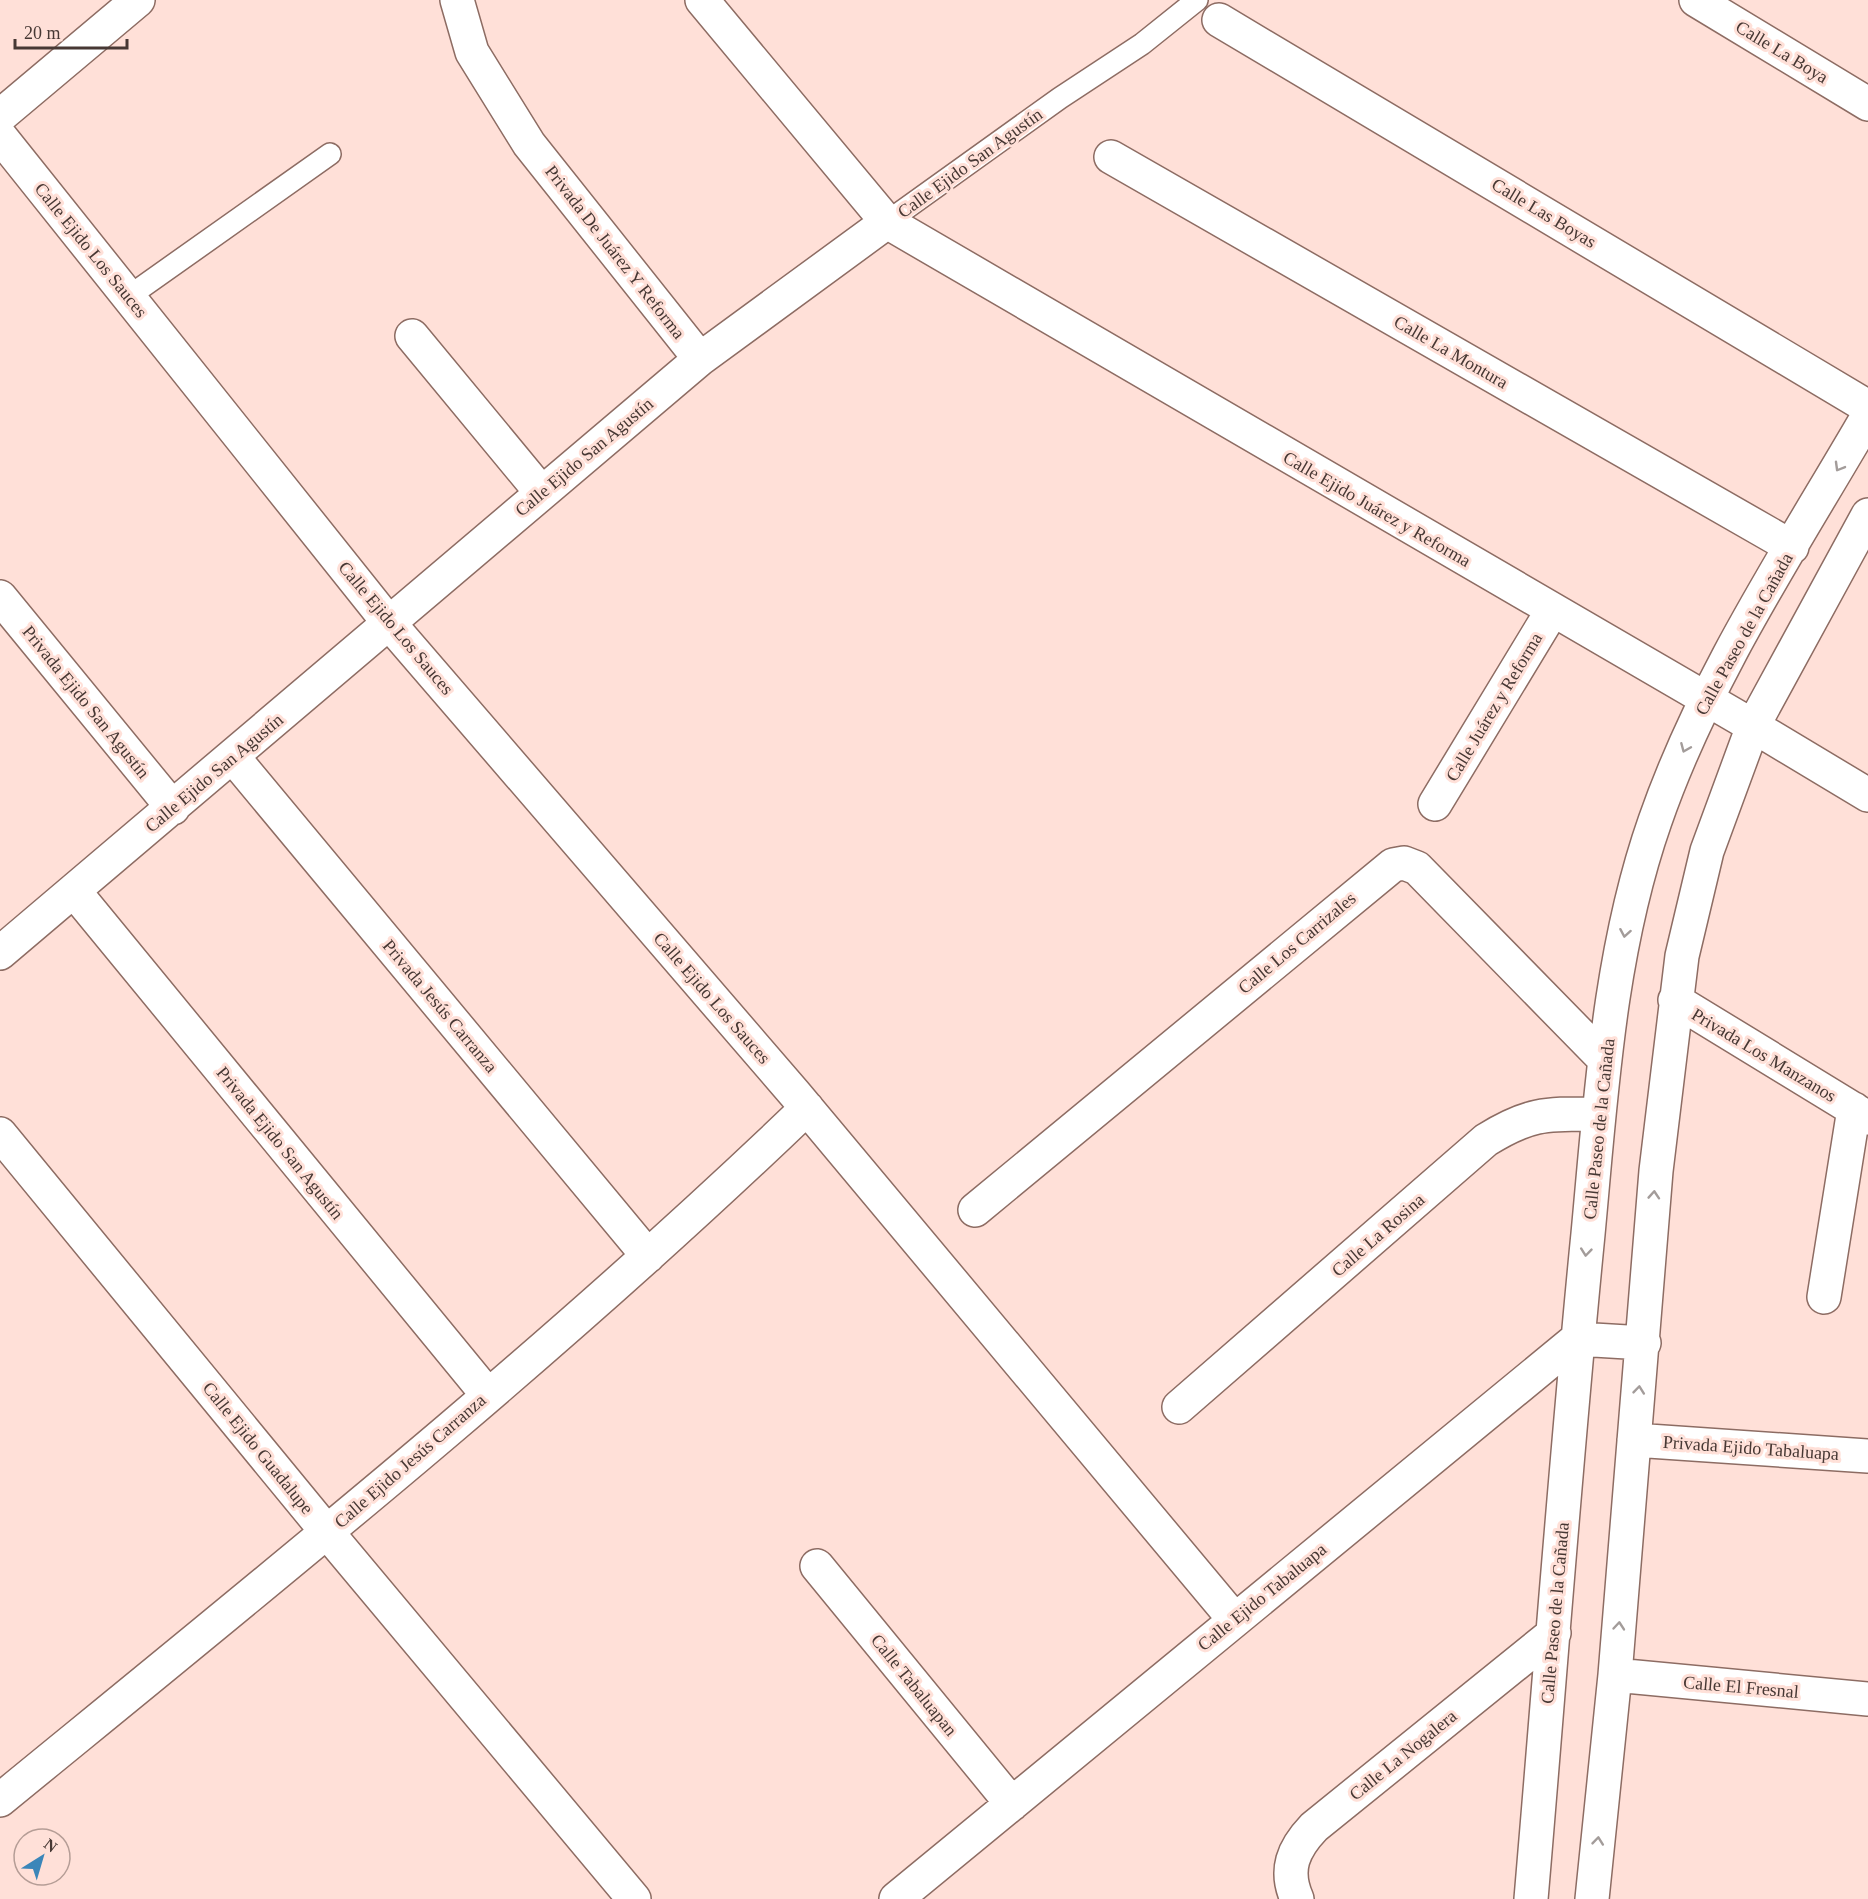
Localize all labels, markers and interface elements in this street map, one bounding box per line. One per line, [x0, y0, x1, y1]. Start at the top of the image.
scale bar [15, 12, 128, 50]
street label: Calle La Boya [1732, 17, 1832, 87]
text: 20 m [24, 23, 61, 43]
street label: Calle Ejido San Agustín [894, 104, 1046, 222]
street label: Privada De Juárez Y Reforma [541, 161, 689, 343]
street label: Calle Las Boyas [1488, 174, 1600, 252]
street label: Calle Ejido Los Sauces [31, 179, 151, 321]
street label: Calle La Montura [1391, 311, 1511, 393]
street label: Calle Ejido San Agustín [511, 394, 657, 520]
street label: Calle Ejido Juárez y Reforma [1280, 447, 1474, 571]
one-way arrow [1834, 461, 1846, 471]
street label: Calle Paseo de la Cañada [1691, 550, 1797, 718]
street label: Calle Ejido Los Sauces [335, 557, 457, 699]
street label: Privada Ejido San Agustín [18, 622, 154, 782]
street label: Calle Juárez y Reforma [1442, 629, 1546, 785]
street label: Calle Ejido San Agustín [141, 710, 287, 836]
one-way arrow [1680, 742, 1692, 753]
street label: Calle Los Carrizales [1234, 888, 1360, 998]
street label: Calle Ejido Los Sauces [650, 928, 774, 1068]
one-way arrow [1619, 928, 1631, 938]
street label: Privada Jesús Carranza [379, 936, 501, 1076]
street label: Privada Los Manzanos [1688, 1004, 1840, 1106]
street label: Calle Paseo de la Cañada [1580, 1037, 1618, 1221]
street label: Privada Ejido San Agustín [212, 1063, 348, 1223]
street label: Calle La Rosina [1328, 1189, 1428, 1281]
one-way arrow [1647, 1191, 1660, 1200]
one-way arrow [1580, 1247, 1593, 1256]
street label: Calle Ejido Guadalupe [199, 1378, 317, 1518]
one-way arrow [1632, 1385, 1645, 1394]
street label: Calle Ejido Jesús Carranza [330, 1390, 490, 1532]
street label: Privada Ejido Tabaluapa [1662, 1432, 1840, 1464]
street label: Calle Paseo de la Cañada [1537, 1521, 1573, 1704]
street label: Calle Ejido Tabaluapa [1194, 1539, 1330, 1655]
one-way arrow [1612, 1621, 1625, 1630]
street label: Calle Tabaluapan [867, 1630, 961, 1740]
street label: Calle El Fresnal [1682, 1672, 1800, 1702]
street label: Calle La Nogalera [1345, 1706, 1461, 1804]
north arrow [12, 1827, 72, 1887]
text: N [41, 1835, 61, 1856]
one-way arrow [1591, 1836, 1604, 1845]

